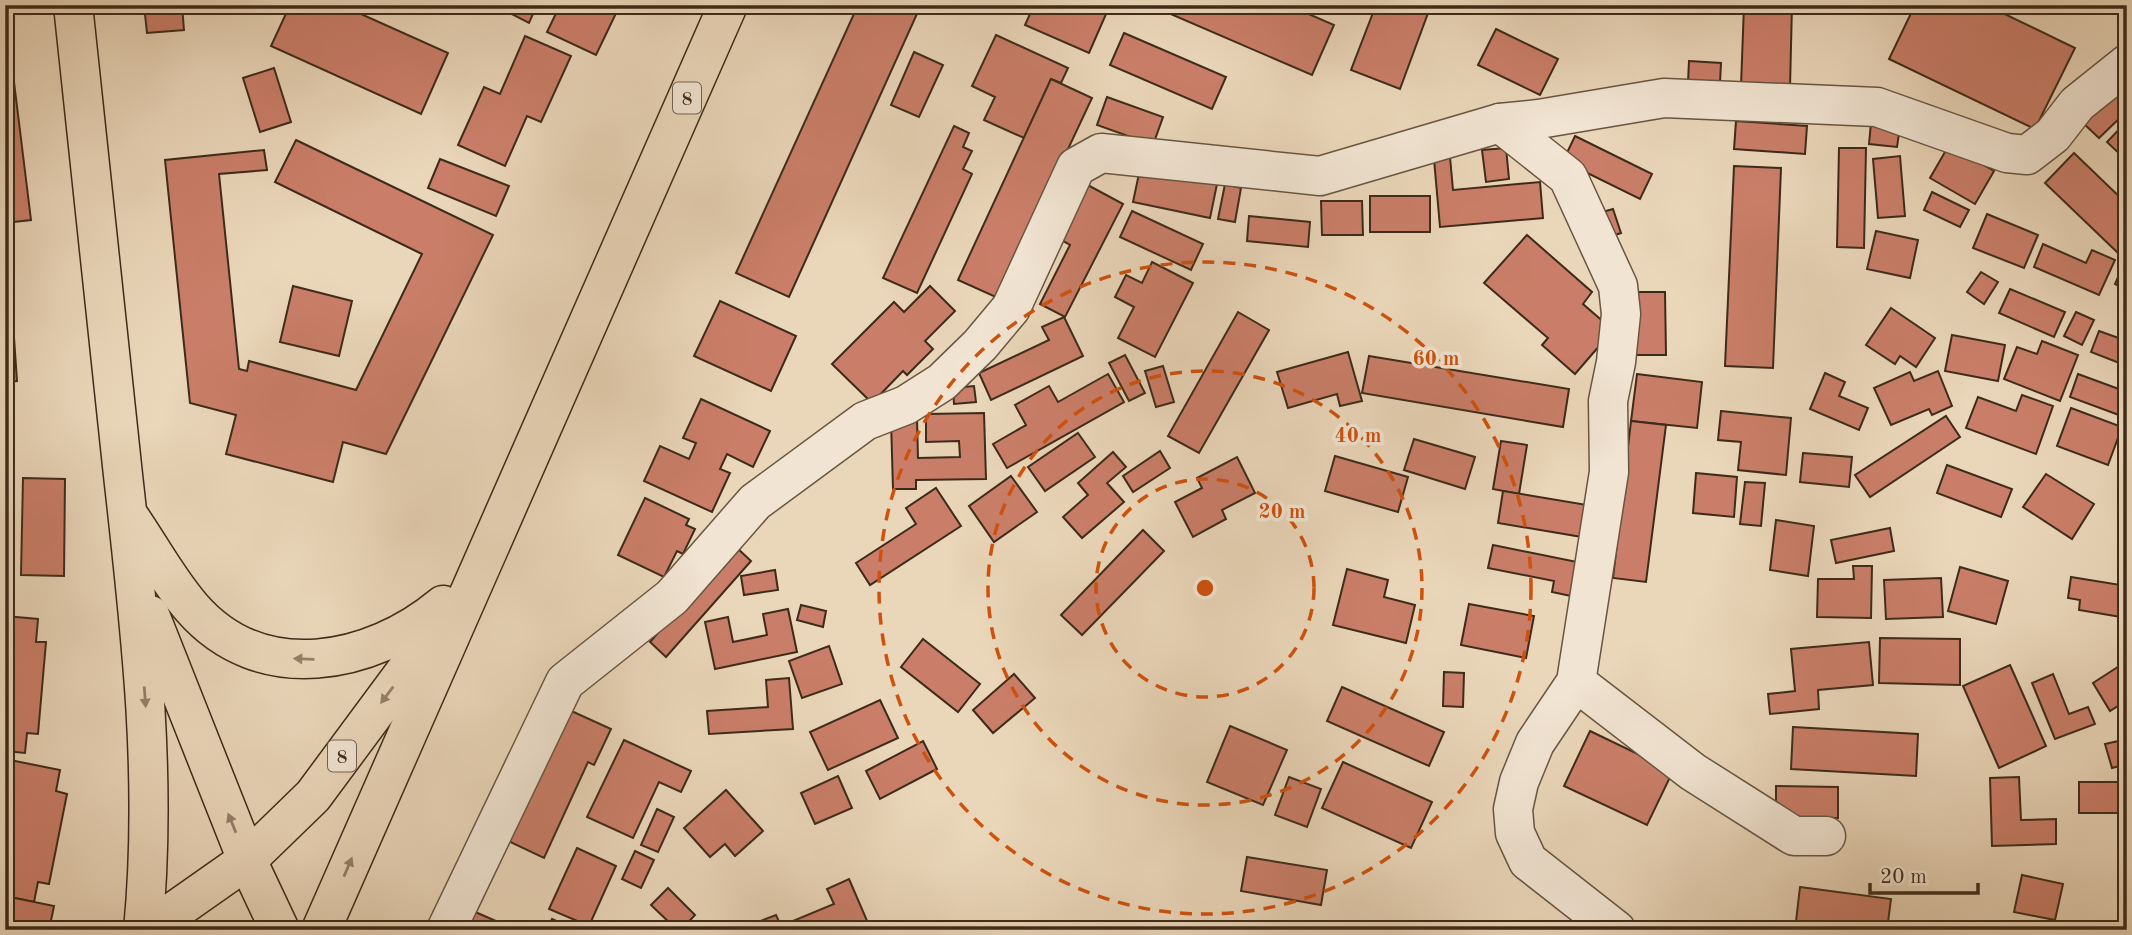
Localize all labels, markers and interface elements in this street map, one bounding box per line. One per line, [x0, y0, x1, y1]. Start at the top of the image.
road number: 8 [673, 82, 701, 114]
text: 60 m [1412, 349, 1460, 370]
text: 40 m [1334, 426, 1382, 447]
text: 20 m [1258, 502, 1306, 523]
centre of rings [1193, 576, 1217, 600]
one-way arrow [293, 653, 315, 664]
one-way arrow [381, 686, 395, 704]
one-way arrow [140, 687, 151, 709]
road number: 8 [328, 740, 356, 772]
one-way arrow [227, 812, 238, 833]
scale bar [1870, 851, 1978, 895]
one-way arrow [342, 857, 354, 877]
text: 20 m [1880, 867, 1927, 888]

